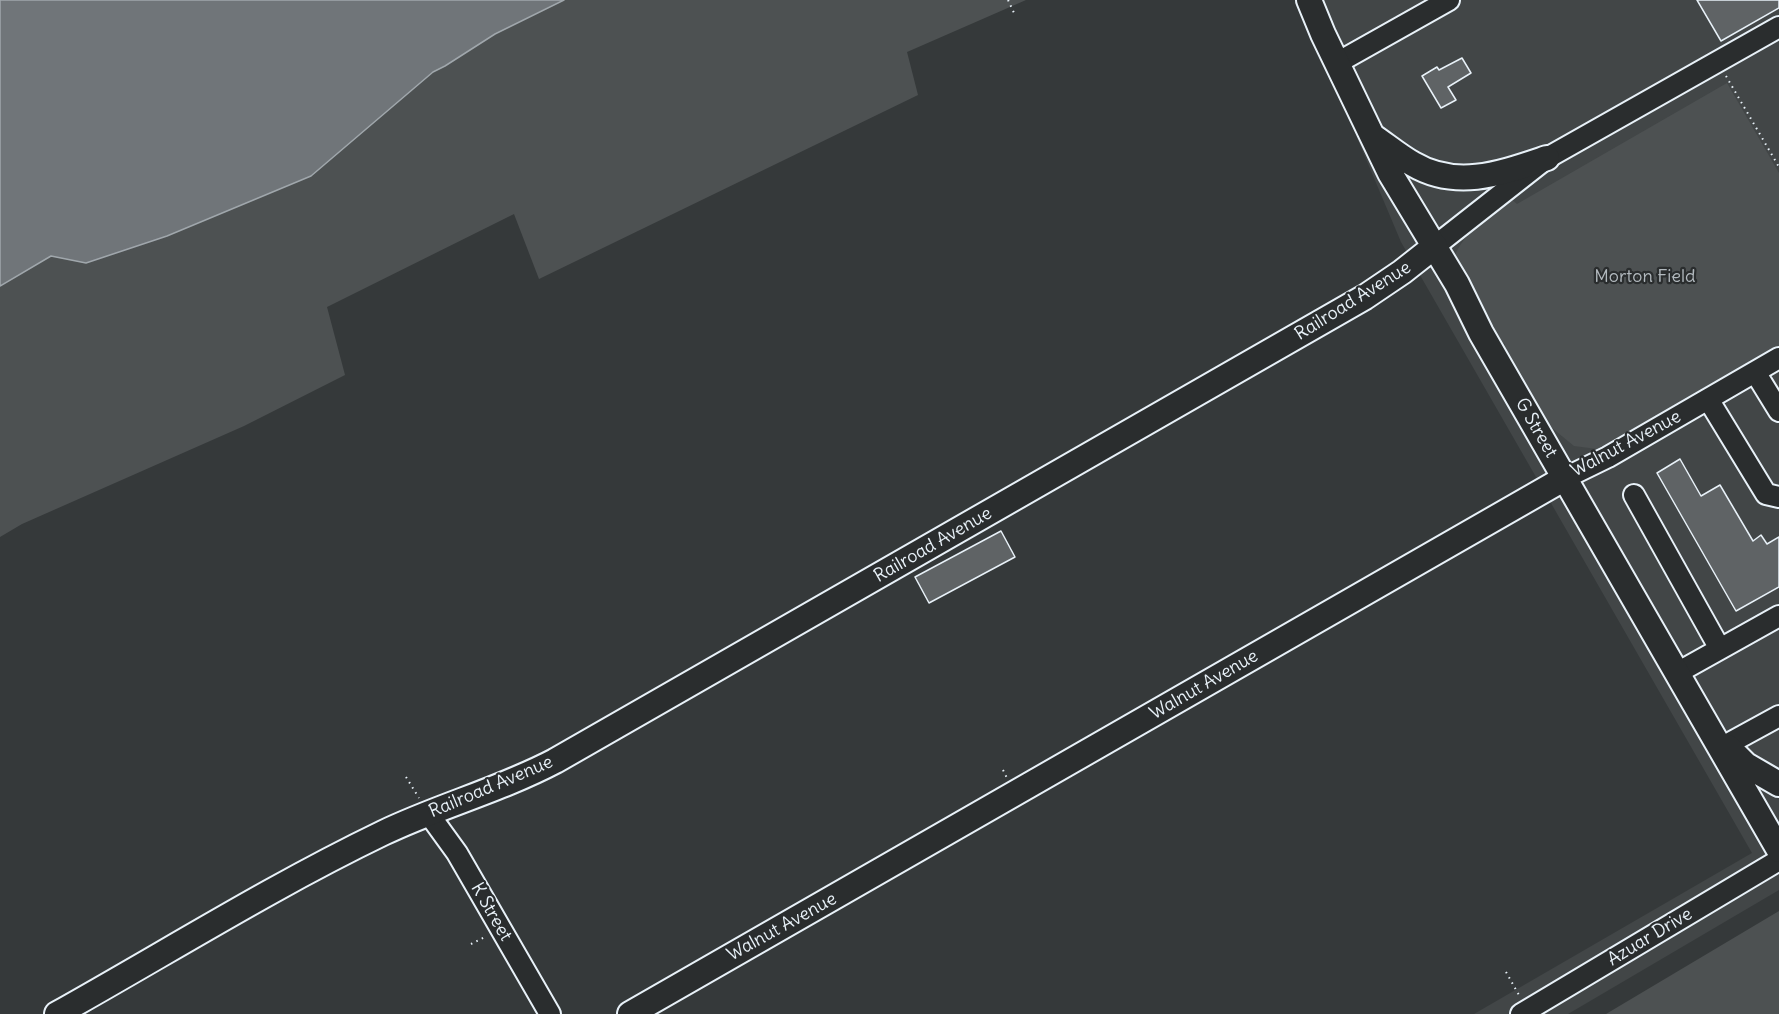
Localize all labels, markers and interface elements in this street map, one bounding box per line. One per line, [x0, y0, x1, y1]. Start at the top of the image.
street label: Railroad Avenue [1291, 257, 1415, 345]
park label: Morton Field [1594, 266, 1696, 288]
street label: G Street [1510, 394, 1562, 462]
street label: Walnut Avenue [1567, 406, 1685, 482]
street label: Railroad Avenue [870, 503, 996, 587]
street label: Walnut Avenue [1146, 645, 1262, 725]
street label: Railroad Avenue [426, 751, 556, 823]
street label: K Street [466, 879, 516, 945]
street label: Walnut Avenue [724, 888, 840, 966]
street label: Azuar Drive [1604, 903, 1696, 971]

